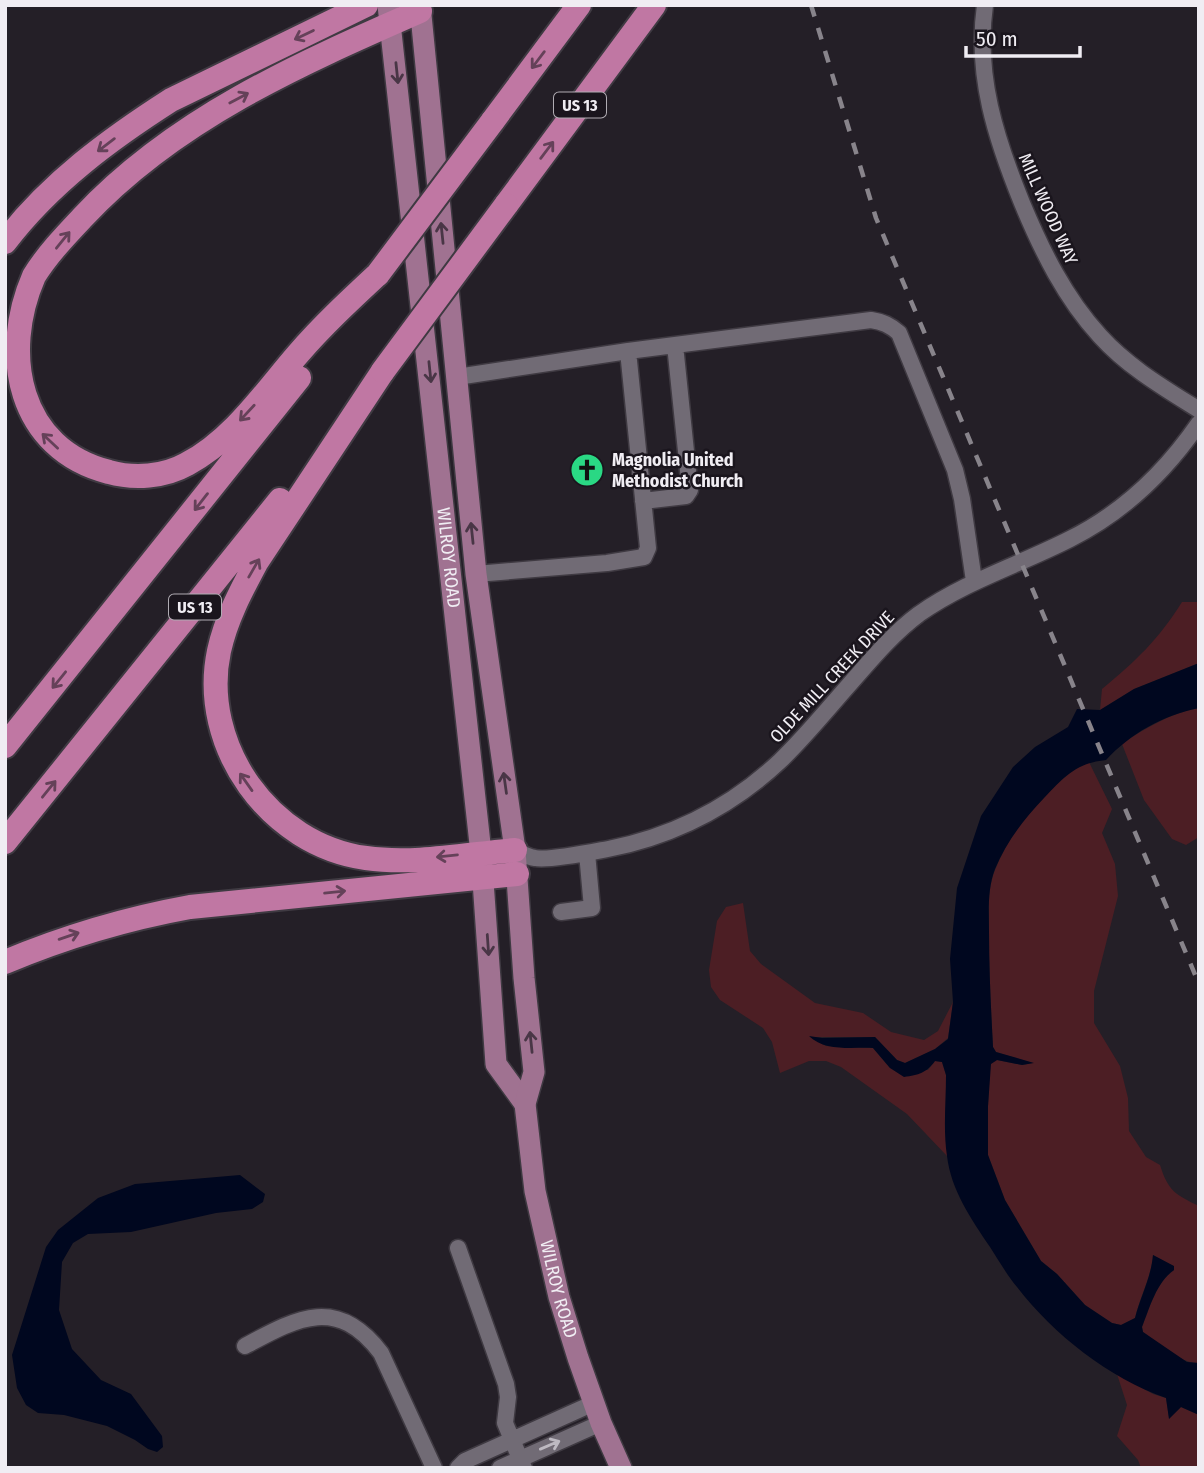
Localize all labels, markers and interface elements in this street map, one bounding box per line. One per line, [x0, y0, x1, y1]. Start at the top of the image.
scale bar [966, 14, 1080, 58]
text: 50 m [976, 26, 1018, 52]
one-way arrow [294, 29, 315, 42]
one-way arrow [531, 50, 546, 69]
one-way arrow [391, 61, 404, 84]
one-way arrow [228, 91, 248, 105]
road number: US 13 [554, 92, 606, 118]
one-way arrow [97, 138, 116, 152]
one-way arrow [539, 141, 554, 160]
street label: MILL WOOD WAY [1014, 150, 1082, 268]
one-way arrow [435, 223, 448, 245]
one-way arrow [55, 231, 70, 249]
one-way arrow [424, 360, 437, 383]
one-way arrow [239, 404, 255, 422]
one-way arrow [41, 433, 59, 449]
place label: Magnolia United Methodist Church [612, 449, 743, 492]
church icon: Magnolia United Methodist Church [568, 451, 606, 489]
one-way arrow [193, 493, 208, 511]
street label: WILROY ROAD [432, 507, 465, 609]
one-way arrow [465, 522, 478, 545]
one-way arrow [247, 559, 261, 579]
road number: US 13 [169, 594, 221, 620]
street label: OLDE MILL CREEK DRIVE [765, 606, 899, 748]
one-way arrow [51, 671, 67, 689]
one-way arrow [499, 772, 512, 794]
one-way arrow [239, 773, 253, 792]
one-way arrow [41, 781, 57, 799]
one-way arrow [436, 850, 459, 863]
one-way arrow [323, 886, 346, 899]
one-way arrow [57, 929, 79, 942]
one-way arrow [481, 934, 494, 957]
one-way arrow [524, 1031, 537, 1053]
street label: WILROY ROAD [535, 1238, 582, 1341]
one-way arrow [539, 1438, 561, 1451]

